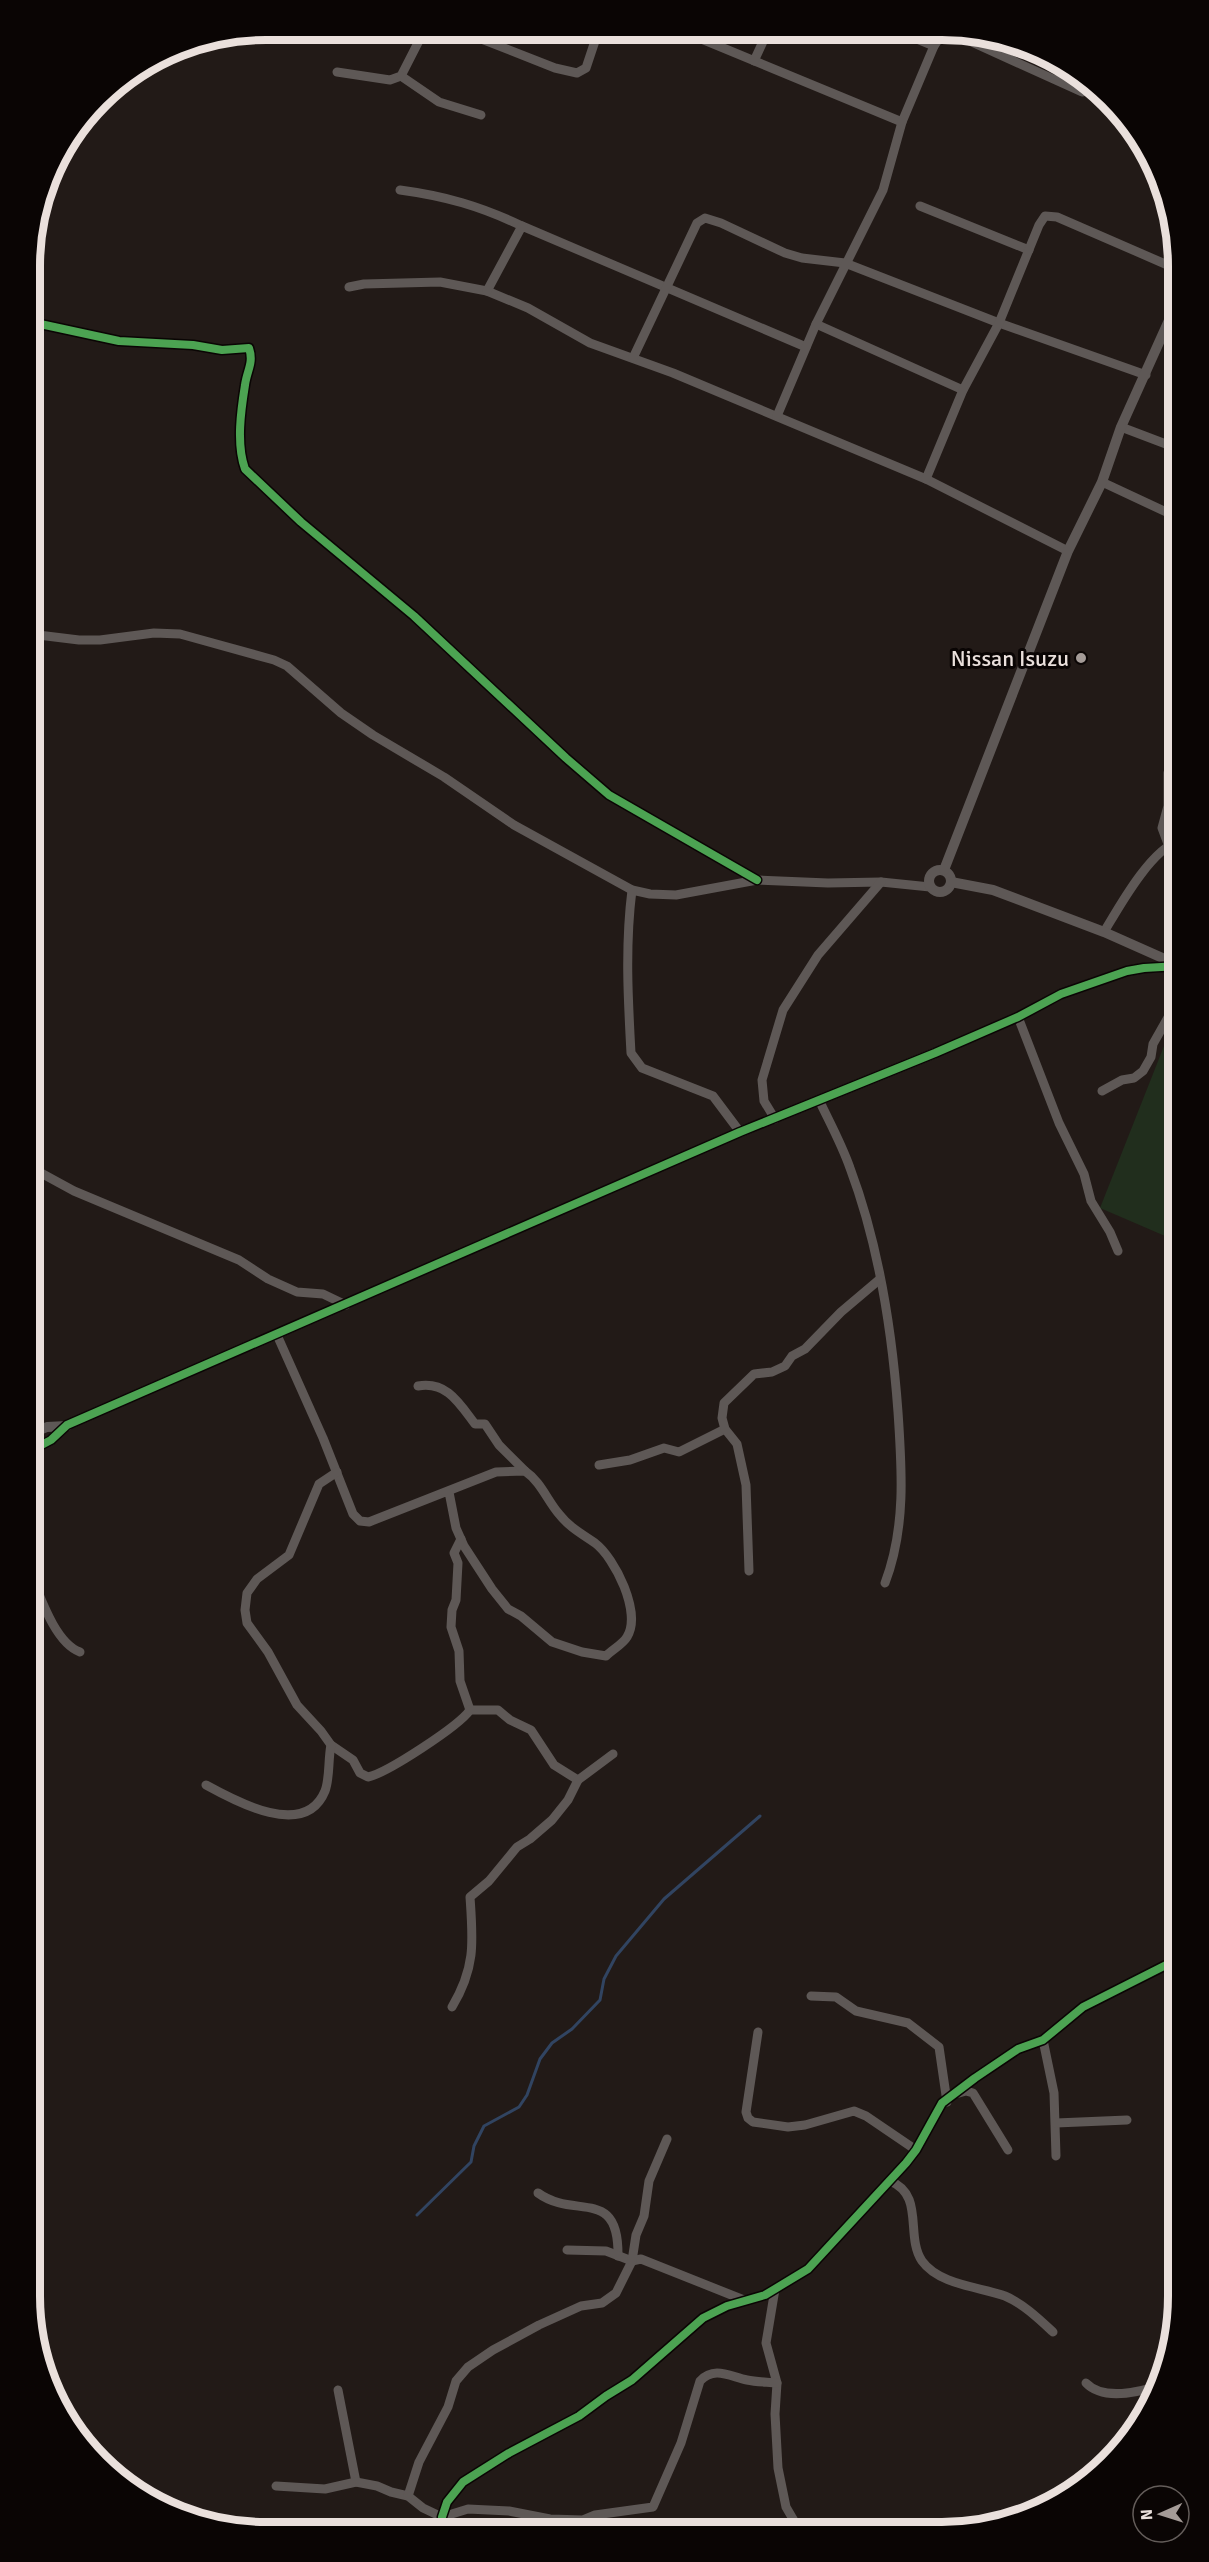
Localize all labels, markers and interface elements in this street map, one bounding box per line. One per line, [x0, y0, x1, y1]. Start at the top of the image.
place label: Nissan Isuzu [951, 645, 1069, 672]
marker: Nissan Isuzu [1074, 651, 1088, 665]
north arrow [1131, 2484, 1191, 2544]
text: N [1137, 2509, 1157, 2521]

